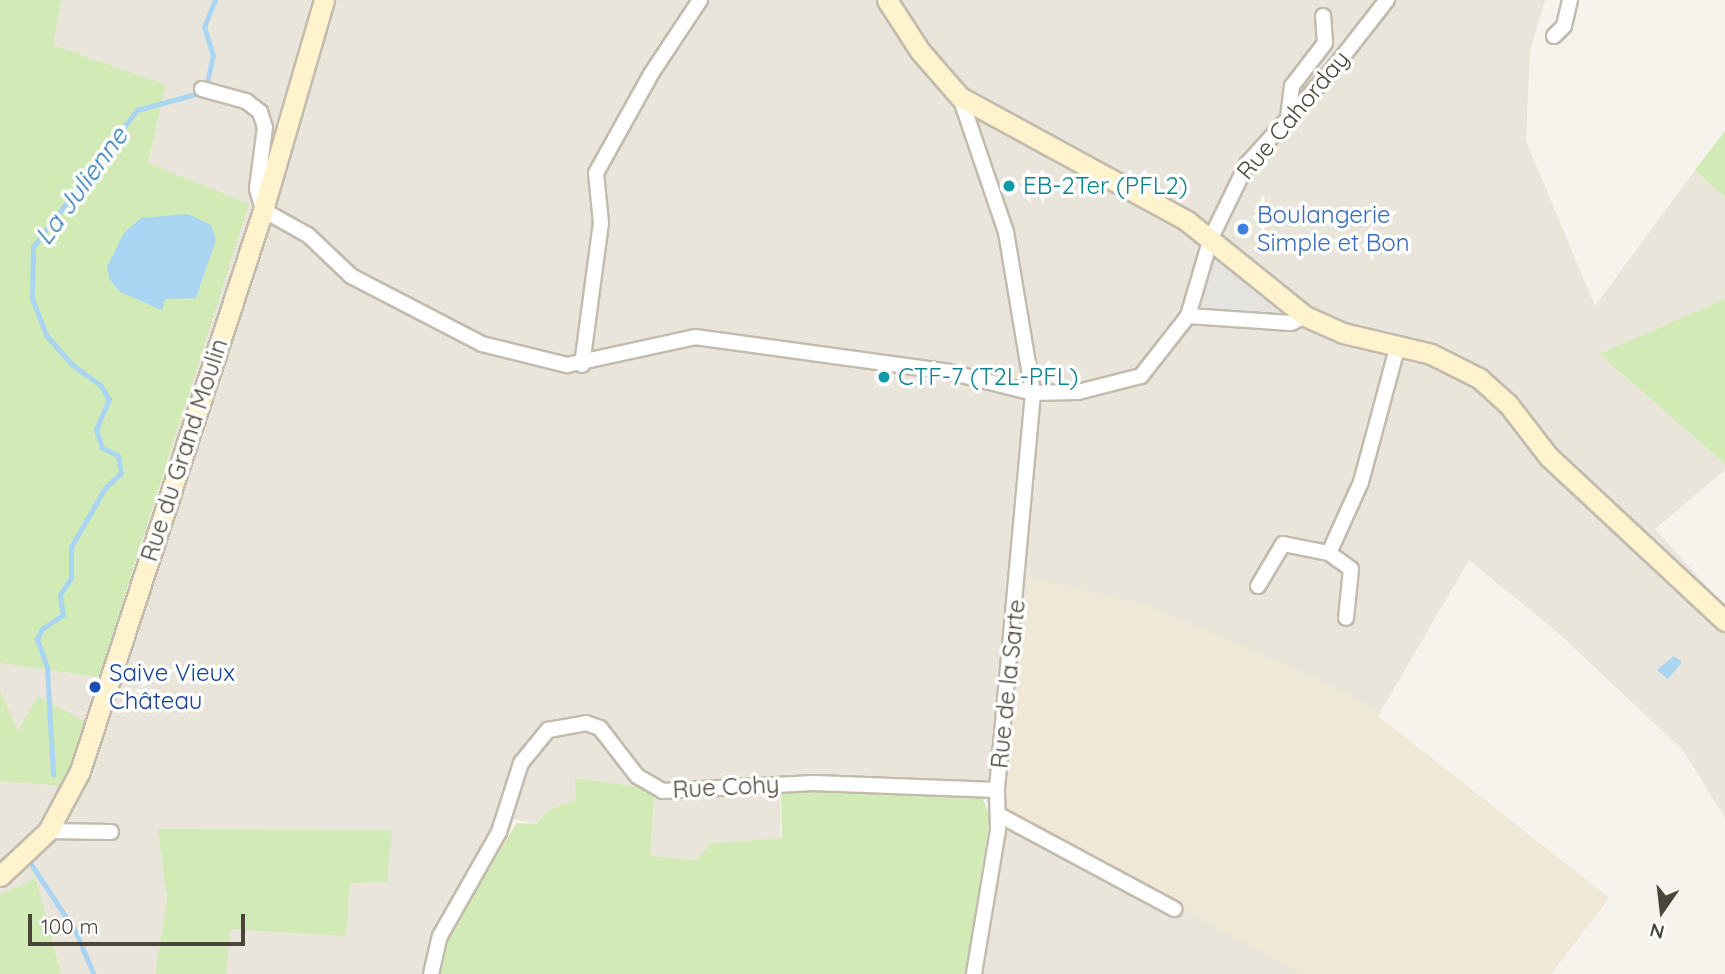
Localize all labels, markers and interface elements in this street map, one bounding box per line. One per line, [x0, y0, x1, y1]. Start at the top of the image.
street label: Rue Cahorday [1231, 45, 1355, 185]
water label: La Julienne [28, 121, 134, 251]
place label: EB-2Ter (PFL2) [1023, 172, 1188, 200]
marker: EB-2Ter (PFL2) [1001, 178, 1017, 194]
place label: Boulangerie Simple et Bon [1257, 201, 1410, 257]
marker: Boulangerie Simple et Bon [1235, 221, 1251, 237]
street label: Rue du Grand Moulin [134, 335, 234, 565]
place label: CTF-7 (T2L-PFL) [898, 363, 1079, 391]
marker: CTF-7 (T2L-PFL) [876, 369, 892, 385]
street label: Rue de la Sarte [985, 598, 1031, 770]
place label: Saive Vieux Château [109, 659, 235, 715]
marker: Saive Vieux Château [87, 679, 103, 695]
street label: Rue Cohy [672, 770, 780, 804]
north arrow [1627, 876, 1697, 946]
scale bar [32, 900, 248, 944]
text: 100 m [41, 913, 99, 939]
text: N [1647, 918, 1667, 945]

